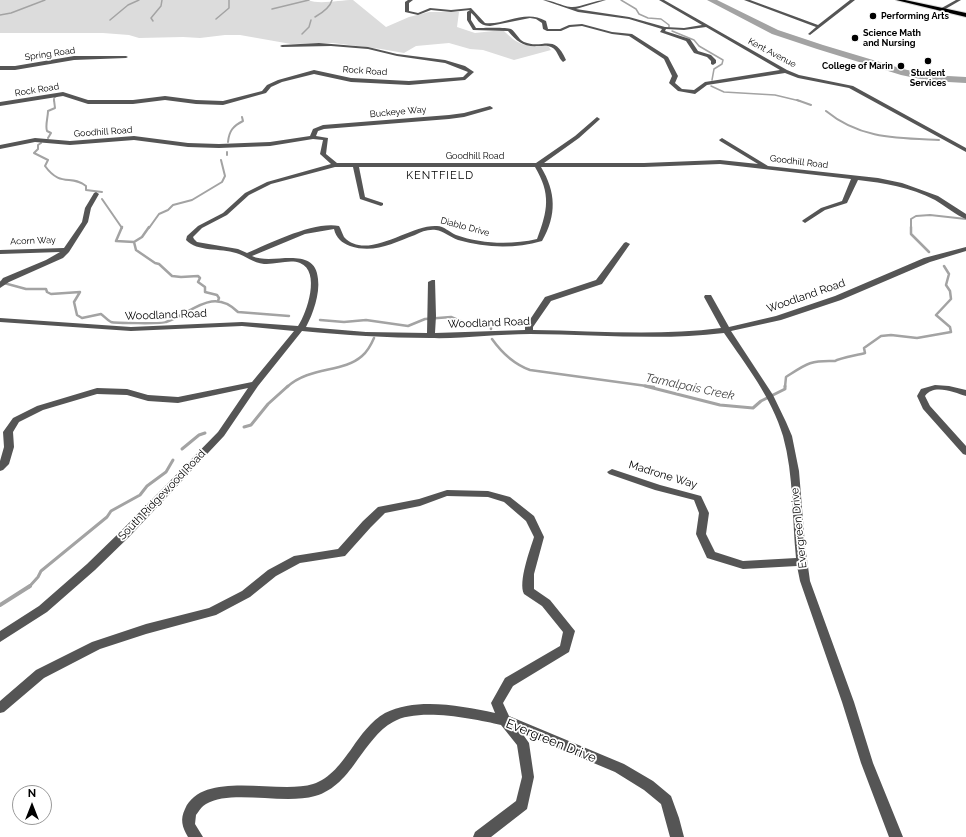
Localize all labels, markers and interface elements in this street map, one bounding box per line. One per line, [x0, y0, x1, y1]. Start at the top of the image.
marker: Performing Arts [868, 11, 878, 21]
place label: Performing Arts [881, 11, 949, 21]
place label: Science Math and Nursing [863, 28, 921, 49]
marker: Science Math and Nursing [850, 33, 860, 43]
street label: Kent Avenue [746, 36, 798, 70]
street label: Spring Road [24, 45, 76, 63]
marker: Student Services [923, 56, 933, 66]
place label: College of Marin [822, 61, 893, 71]
marker: College of Marin [896, 61, 906, 71]
street label: Rock Road [342, 64, 388, 78]
place label: Student Services [910, 68, 946, 89]
street label: Rock Road [14, 81, 60, 99]
street label: Buckeye Way [369, 104, 427, 120]
street label: Goodhill Road [73, 125, 133, 139]
street label: Goodhill Road [446, 151, 504, 161]
street label: Goodhill Road [769, 153, 829, 171]
district label: KENTFIELD [406, 169, 474, 183]
street label: Diablo Drive [439, 215, 491, 239]
street label: Acorn Way [10, 235, 56, 247]
street label: Woodland Road [765, 276, 847, 316]
street label: Woodland Road [125, 307, 207, 323]
street label: Woodland Road [448, 315, 530, 331]
water label: Tamalpais Creek [644, 371, 736, 403]
street label: South Ridgewood Road [116, 447, 208, 543]
street label: Madrone Way [627, 458, 699, 492]
street label: Evergreen Drive [788, 487, 810, 569]
street label: Evergreen Drive [504, 716, 598, 766]
north arrow [12, 785, 52, 825]
text: N [28, 787, 36, 800]

